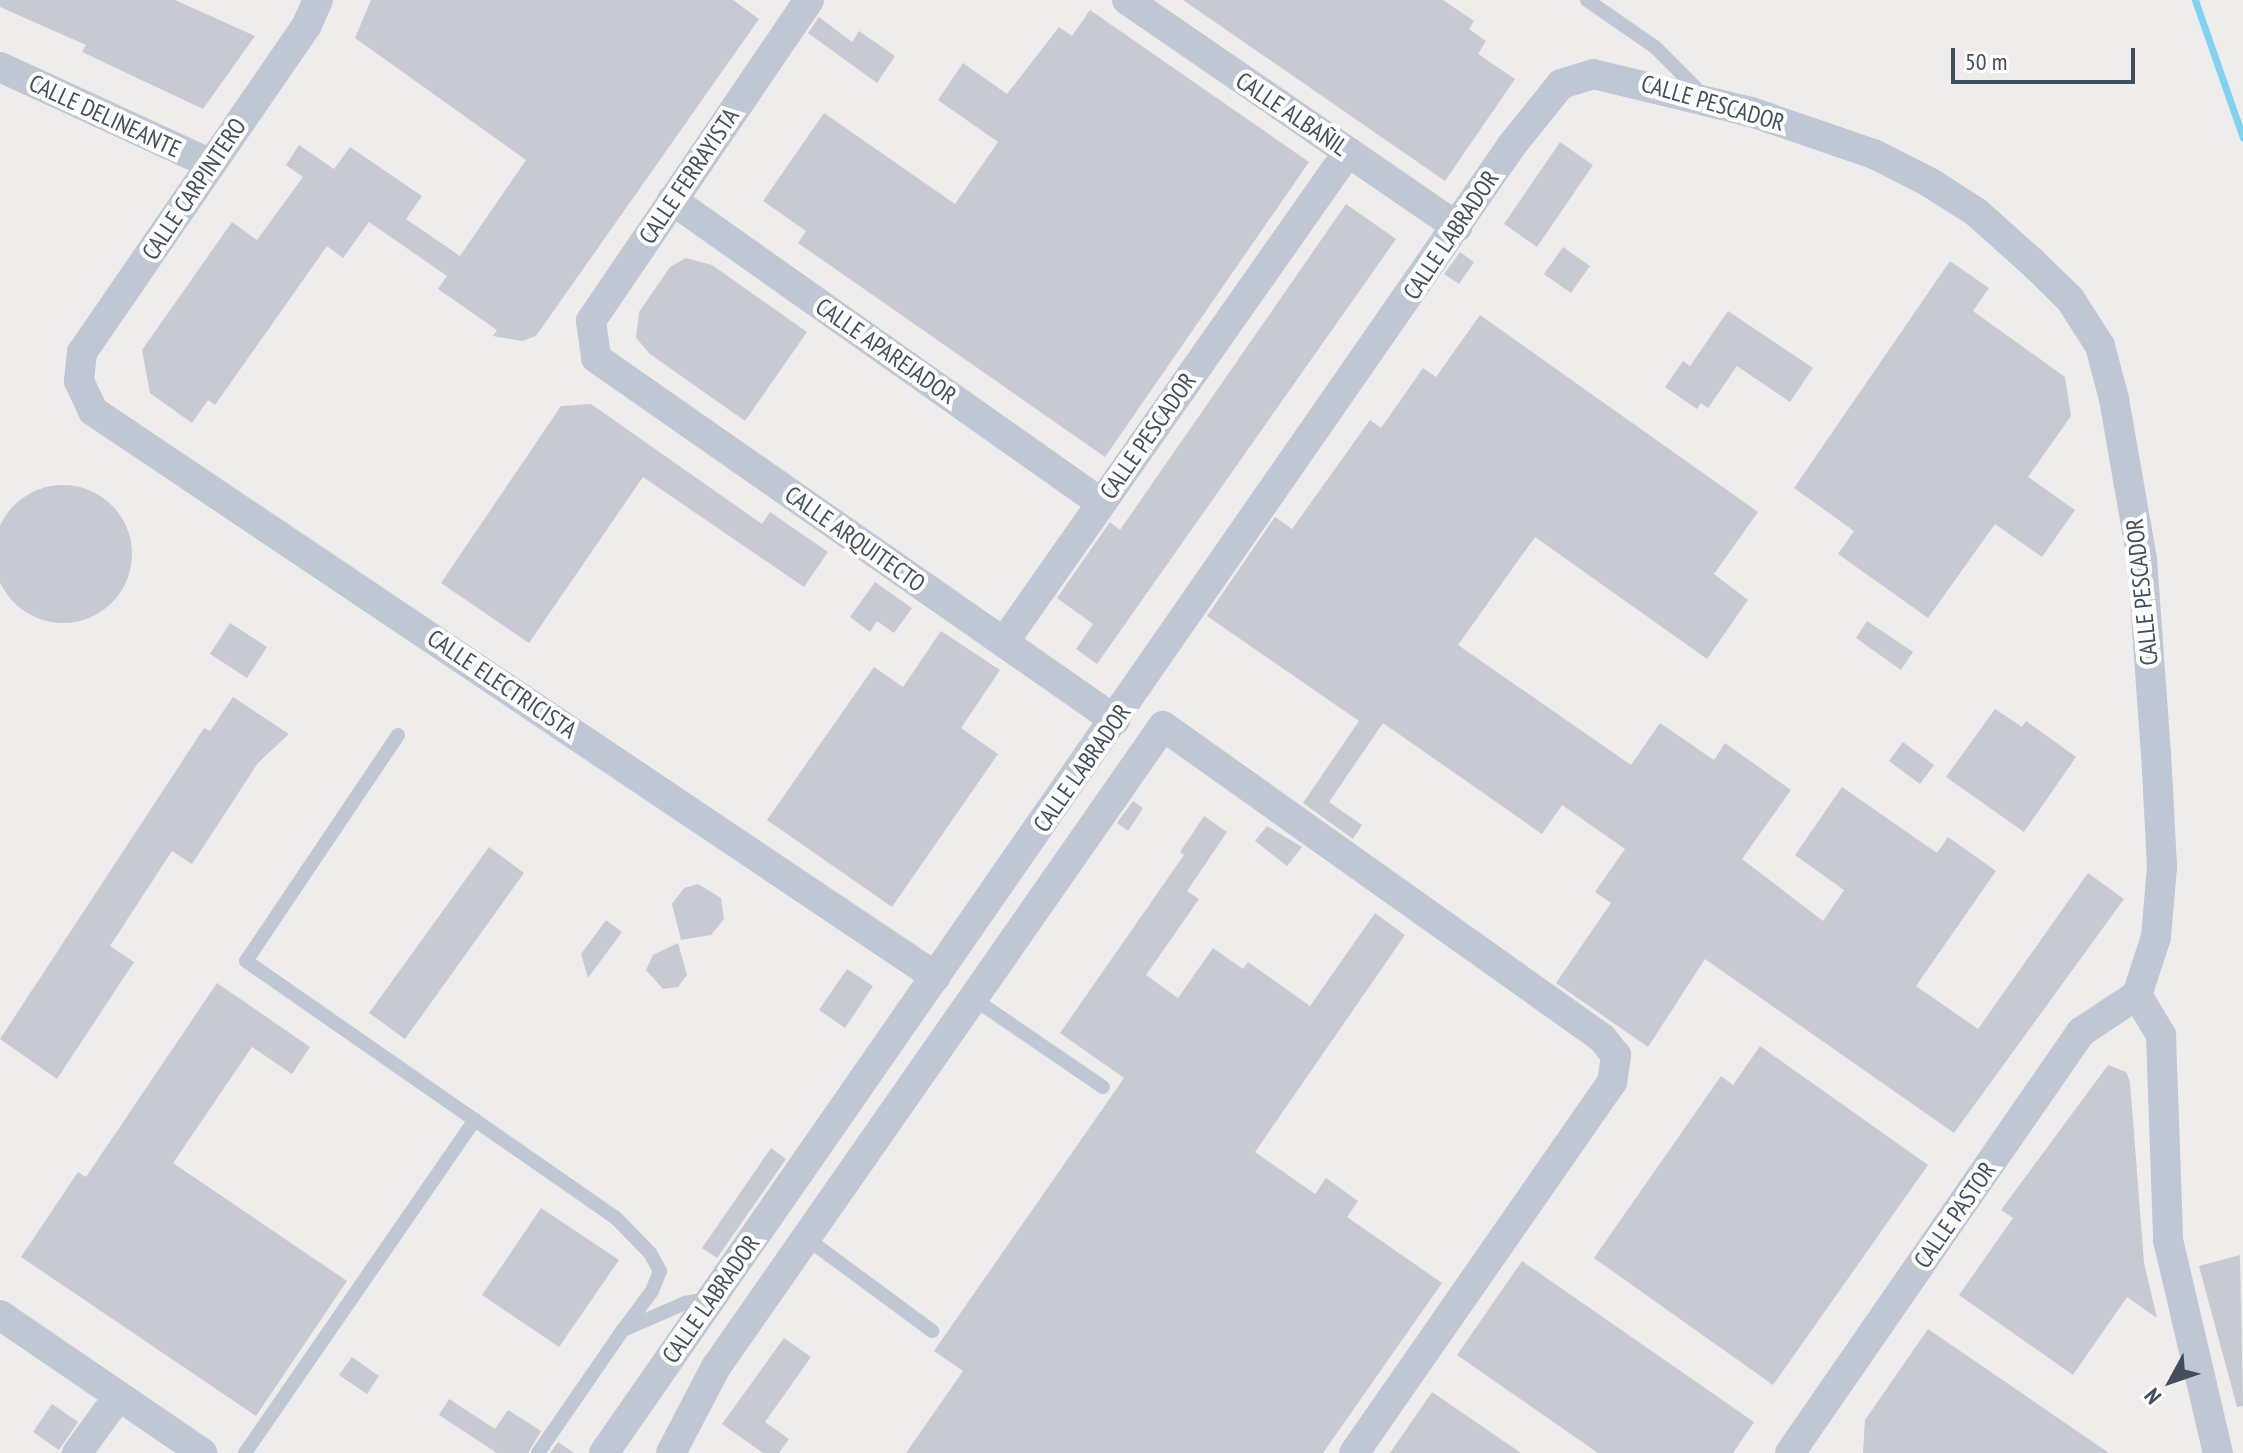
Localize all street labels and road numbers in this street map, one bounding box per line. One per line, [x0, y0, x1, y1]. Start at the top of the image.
street label: CALLE ALBAÑIL [1230, 66, 1354, 162]
street label: CALLE DELINEANTE [25, 68, 185, 164]
street label: CALLE PESCADOR [1638, 69, 1788, 137]
street label: CALLE FERRAYISTA [633, 103, 745, 249]
street label: CALLE CARPINTERO [136, 113, 252, 265]
street label: CALLE LABRADOR [1397, 165, 1505, 305]
street label: CALLE APAREJADOR [810, 292, 962, 410]
street label: CALLE PESCADOR [1094, 367, 1202, 505]
street label: CALLE ARQUITECTO [779, 480, 931, 598]
street label: CALLE PESCADOR [2120, 517, 2164, 667]
street label: CALLE ELECTRICISTA [422, 624, 582, 744]
street label: CALLE LABRADOR [1027, 699, 1137, 837]
street label: CALLE PASTOR [1908, 1156, 2002, 1274]
street label: CALLE LABRADOR [656, 1230, 766, 1368]

